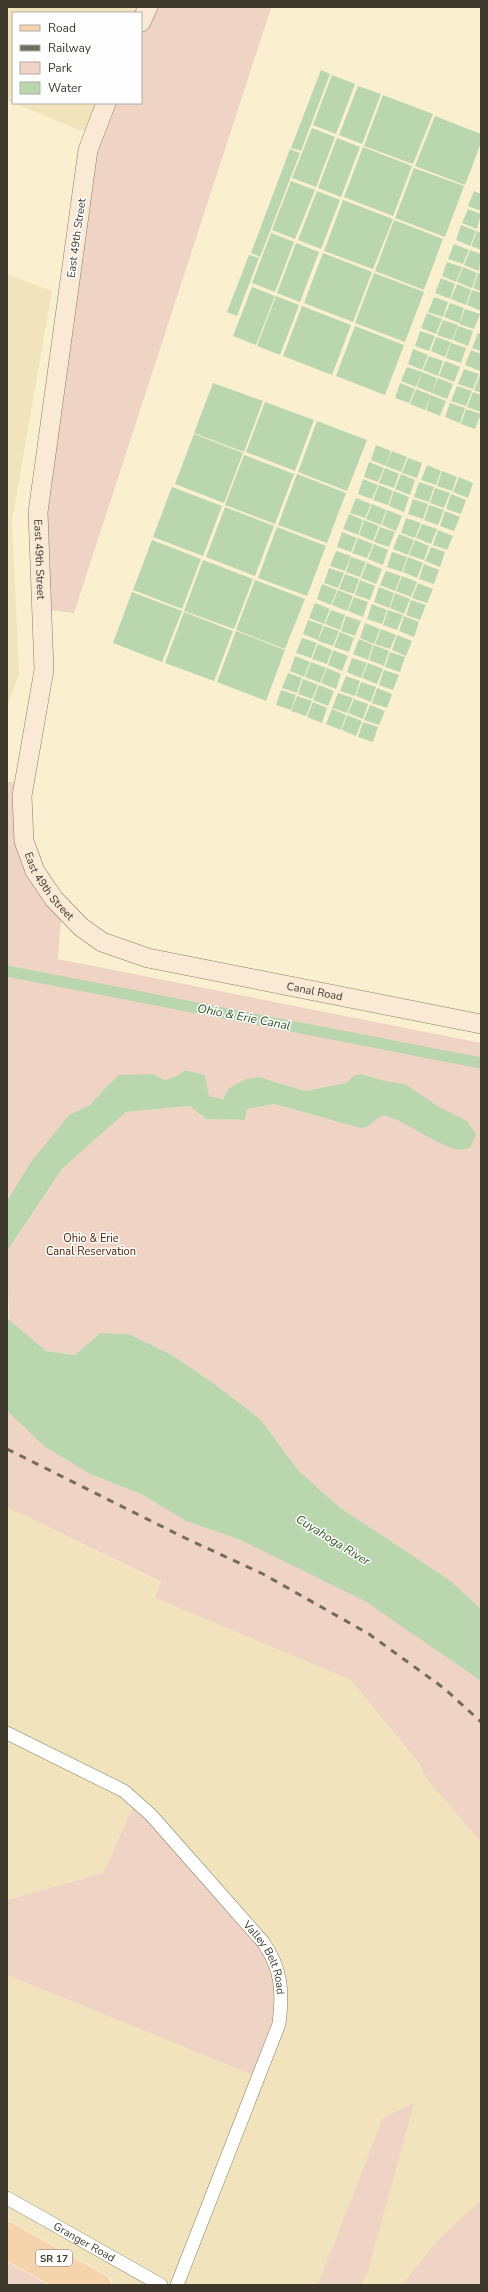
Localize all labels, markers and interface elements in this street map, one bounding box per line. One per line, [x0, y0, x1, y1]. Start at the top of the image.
legend [12, 12, 142, 104]
text: Road [48, 20, 76, 36]
text: Railway [48, 40, 92, 56]
text: Park [48, 60, 73, 76]
text: Water [48, 80, 82, 96]
street label: East 49th Street [63, 197, 90, 279]
street label: East 49th Street [30, 519, 48, 600]
street label: East 49th Street [21, 850, 78, 924]
street label: Canal Road [285, 979, 344, 1004]
water label: Ohio & Erie Canal [196, 1000, 292, 1034]
park label: Ohio & Erie Canal Reservation [46, 1231, 136, 1259]
water label: Cuyahoga River [293, 1511, 374, 1570]
street label: Valley Belt Road [239, 1917, 288, 1995]
street label: Granger Road [51, 2219, 118, 2266]
road number: SR 17 [36, 2250, 72, 2266]

